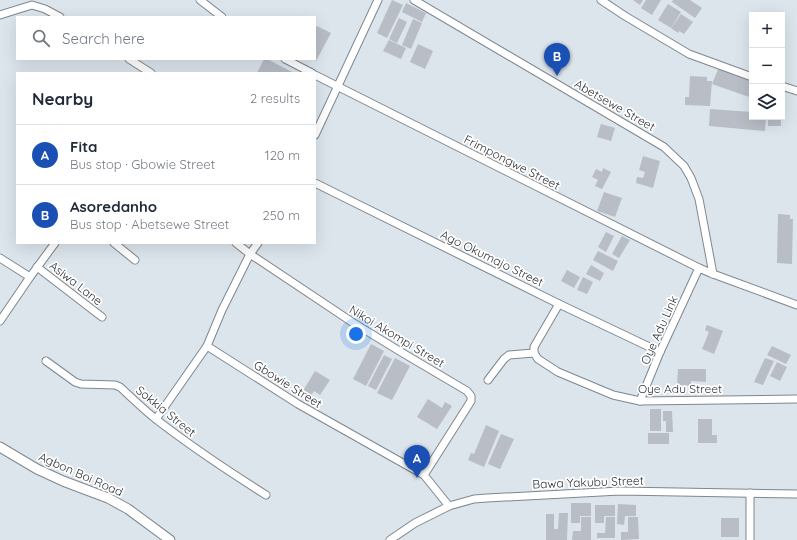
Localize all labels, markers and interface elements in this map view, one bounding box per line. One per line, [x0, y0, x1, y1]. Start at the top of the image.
map controls [749, 12, 785, 120]
button: + [749, 12, 785, 48]
search box [16, 16, 316, 60]
icon: search [30, 27, 52, 49]
text: Search here [62, 29, 145, 48]
pin: B [544, 43, 570, 76]
button: − [749, 48, 785, 84]
street label: Abetsewe Street [572, 76, 658, 134]
button: layers [749, 84, 785, 120]
text: Nearby [32, 88, 93, 109]
text: 2 results [250, 90, 300, 106]
street label: Frimpongwe Street [462, 131, 562, 193]
text: Fita [70, 137, 98, 156]
text: A [41, 147, 49, 163]
text: 120 m [265, 147, 300, 163]
text: Bus stop · Gbowie Street [70, 156, 215, 172]
text: Asoredanho [70, 197, 157, 216]
text: B [41, 207, 49, 223]
text: 250 m [263, 207, 300, 223]
text: Bus stop · Abetsewe Street [70, 216, 229, 232]
street label: Ago Okumajo Street [438, 227, 546, 289]
street label: Asiwa Lane [47, 258, 106, 308]
street label: Oye Adu Link [637, 293, 681, 367]
street label: Nikoi Akompi Street [347, 302, 447, 370]
your location [346, 324, 366, 344]
street label: Gbowie Street [251, 357, 325, 411]
street label: Oye Adu Street [638, 381, 722, 396]
street label: Sokkia Street [133, 382, 199, 440]
pin: A [404, 445, 430, 478]
street label: Agbon Boi Road [37, 449, 125, 499]
street label: Bawa Yakubu Street [532, 473, 644, 491]

